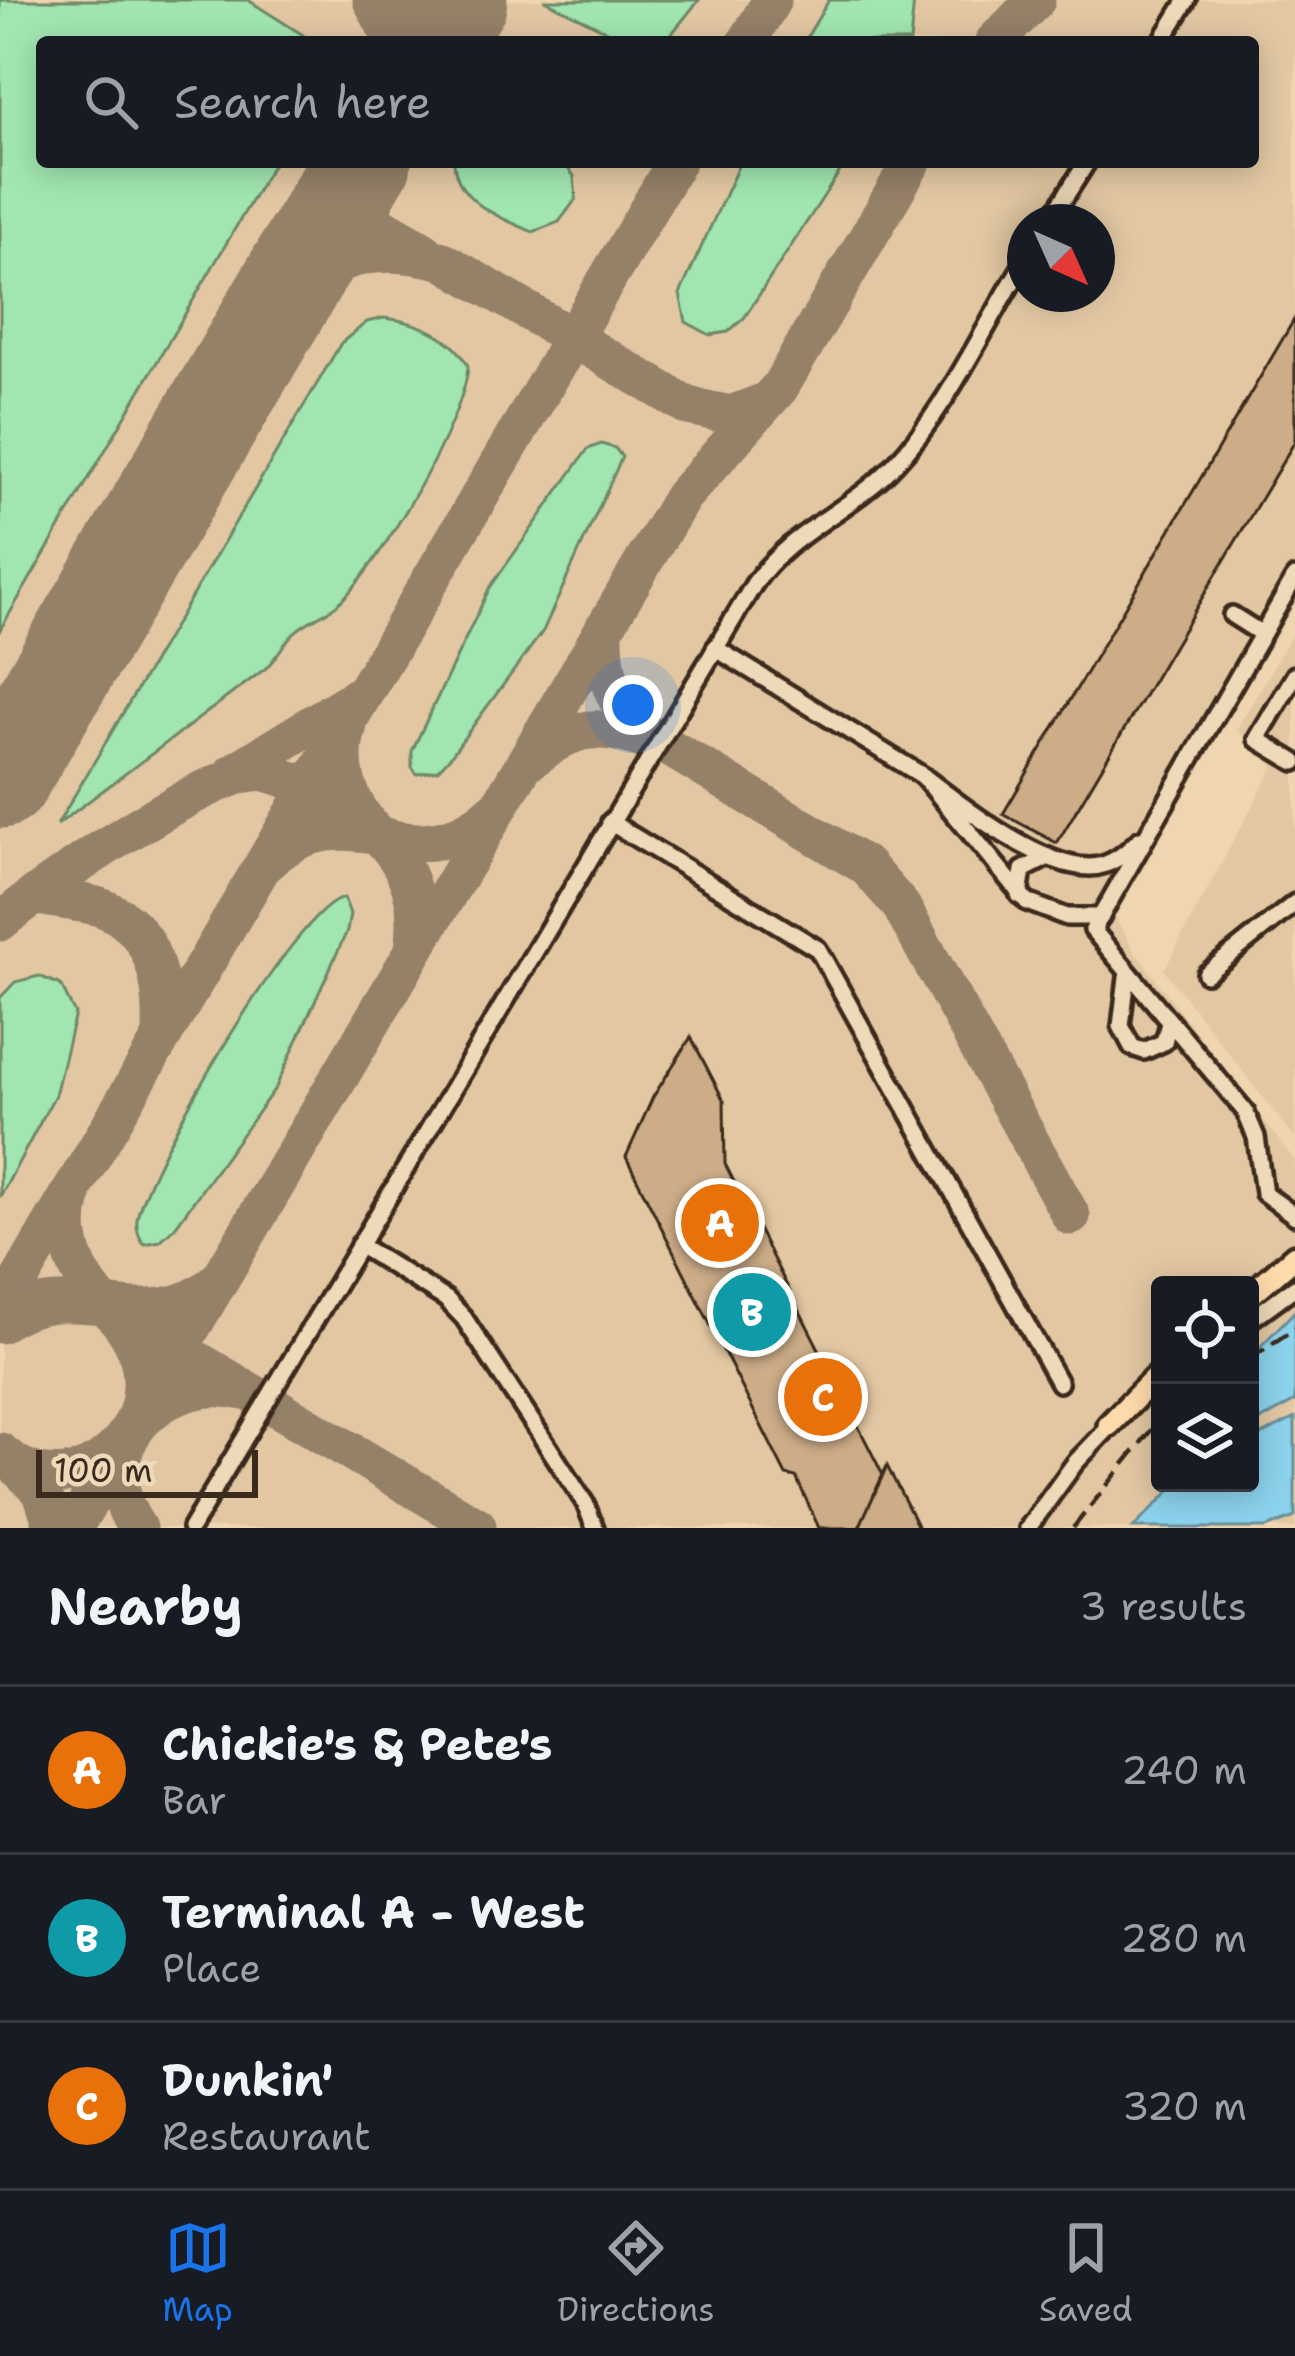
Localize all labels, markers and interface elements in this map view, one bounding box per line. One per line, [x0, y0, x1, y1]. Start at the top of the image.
search box [36, 36, 1259, 168]
icon: search [78, 69, 144, 135]
text: Search here [174, 72, 431, 132]
north arrow [1007, 204, 1115, 312]
your location [603, 675, 663, 735]
pin: A [681, 1178, 759, 1268]
pin: B [713, 1267, 791, 1357]
map controls [1151, 1276, 1259, 1492]
button: locate [1151, 1276, 1259, 1384]
pin: C [784, 1352, 862, 1442]
button: layers [1151, 1384, 1259, 1492]
scale bar [36, 1444, 258, 1497]
text: 100 m [54, 1448, 153, 1493]
text: Nearby [48, 1572, 243, 1640]
text: 3 results [1080, 1580, 1247, 1632]
text: Chickie's & Pete's [162, 1714, 553, 1774]
text: A [72, 1744, 102, 1796]
text: 240 m [1121, 1744, 1247, 1796]
text: Bar [162, 1774, 227, 1826]
text: Terminal A - West [162, 1882, 585, 1942]
text: B [75, 1912, 99, 1964]
text: 280 m [1120, 1912, 1247, 1964]
text: Place [162, 1942, 261, 1994]
text: Dunkin' [162, 2050, 333, 2110]
text: C [75, 2080, 99, 2132]
text: 320 m [1122, 2080, 1247, 2132]
text: Restaurant [162, 2110, 371, 2162]
tab: Map [162, 2215, 233, 2332]
tab: Directions [557, 2215, 715, 2332]
tab: Saved [1039, 2215, 1133, 2332]

